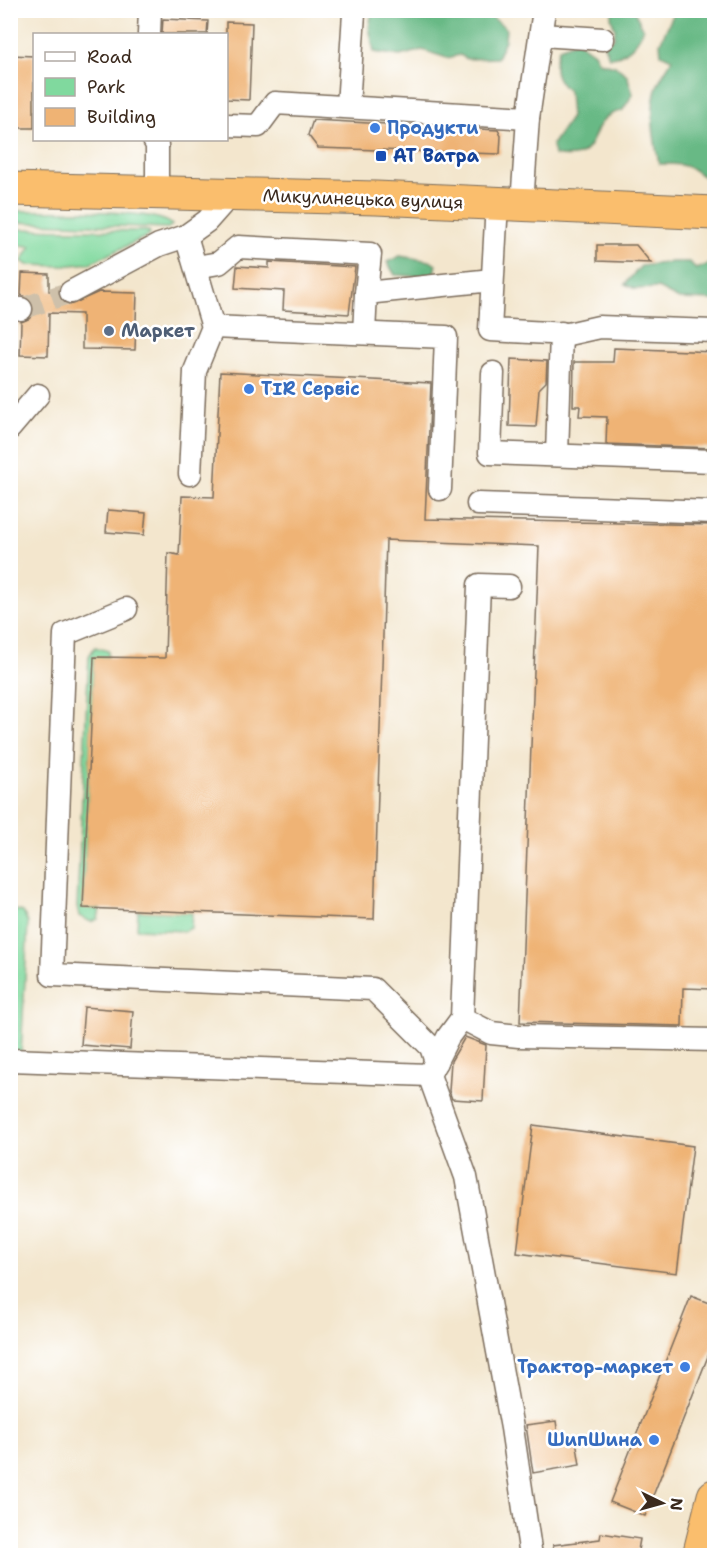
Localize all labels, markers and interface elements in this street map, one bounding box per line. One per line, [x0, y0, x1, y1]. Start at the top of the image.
legend [33, 33, 228, 141]
text: Road [87, 45, 132, 69]
text: Park [87, 75, 126, 99]
text: Building [87, 105, 156, 129]
place label: Продукти [387, 116, 479, 140]
marker: Продукти [368, 121, 382, 135]
place label: АТ Ватра [393, 144, 480, 168]
marker: АТ Ватра [374, 149, 388, 163]
street label: Микулинецька вулиця [262, 184, 464, 214]
place label: Маркет [121, 319, 195, 343]
marker: Маркет [102, 324, 116, 338]
place label: TIR Сервіс [261, 377, 360, 401]
marker: TIR Сервіс [242, 382, 256, 396]
place label: Трактор-маркет [517, 1355, 673, 1379]
marker: Трактор-маркет [678, 1360, 692, 1374]
place label: ШипШина [547, 1428, 643, 1452]
marker: ШипШина [647, 1433, 661, 1447]
north arrow [632, 1473, 692, 1533]
text: N [665, 1497, 687, 1511]

